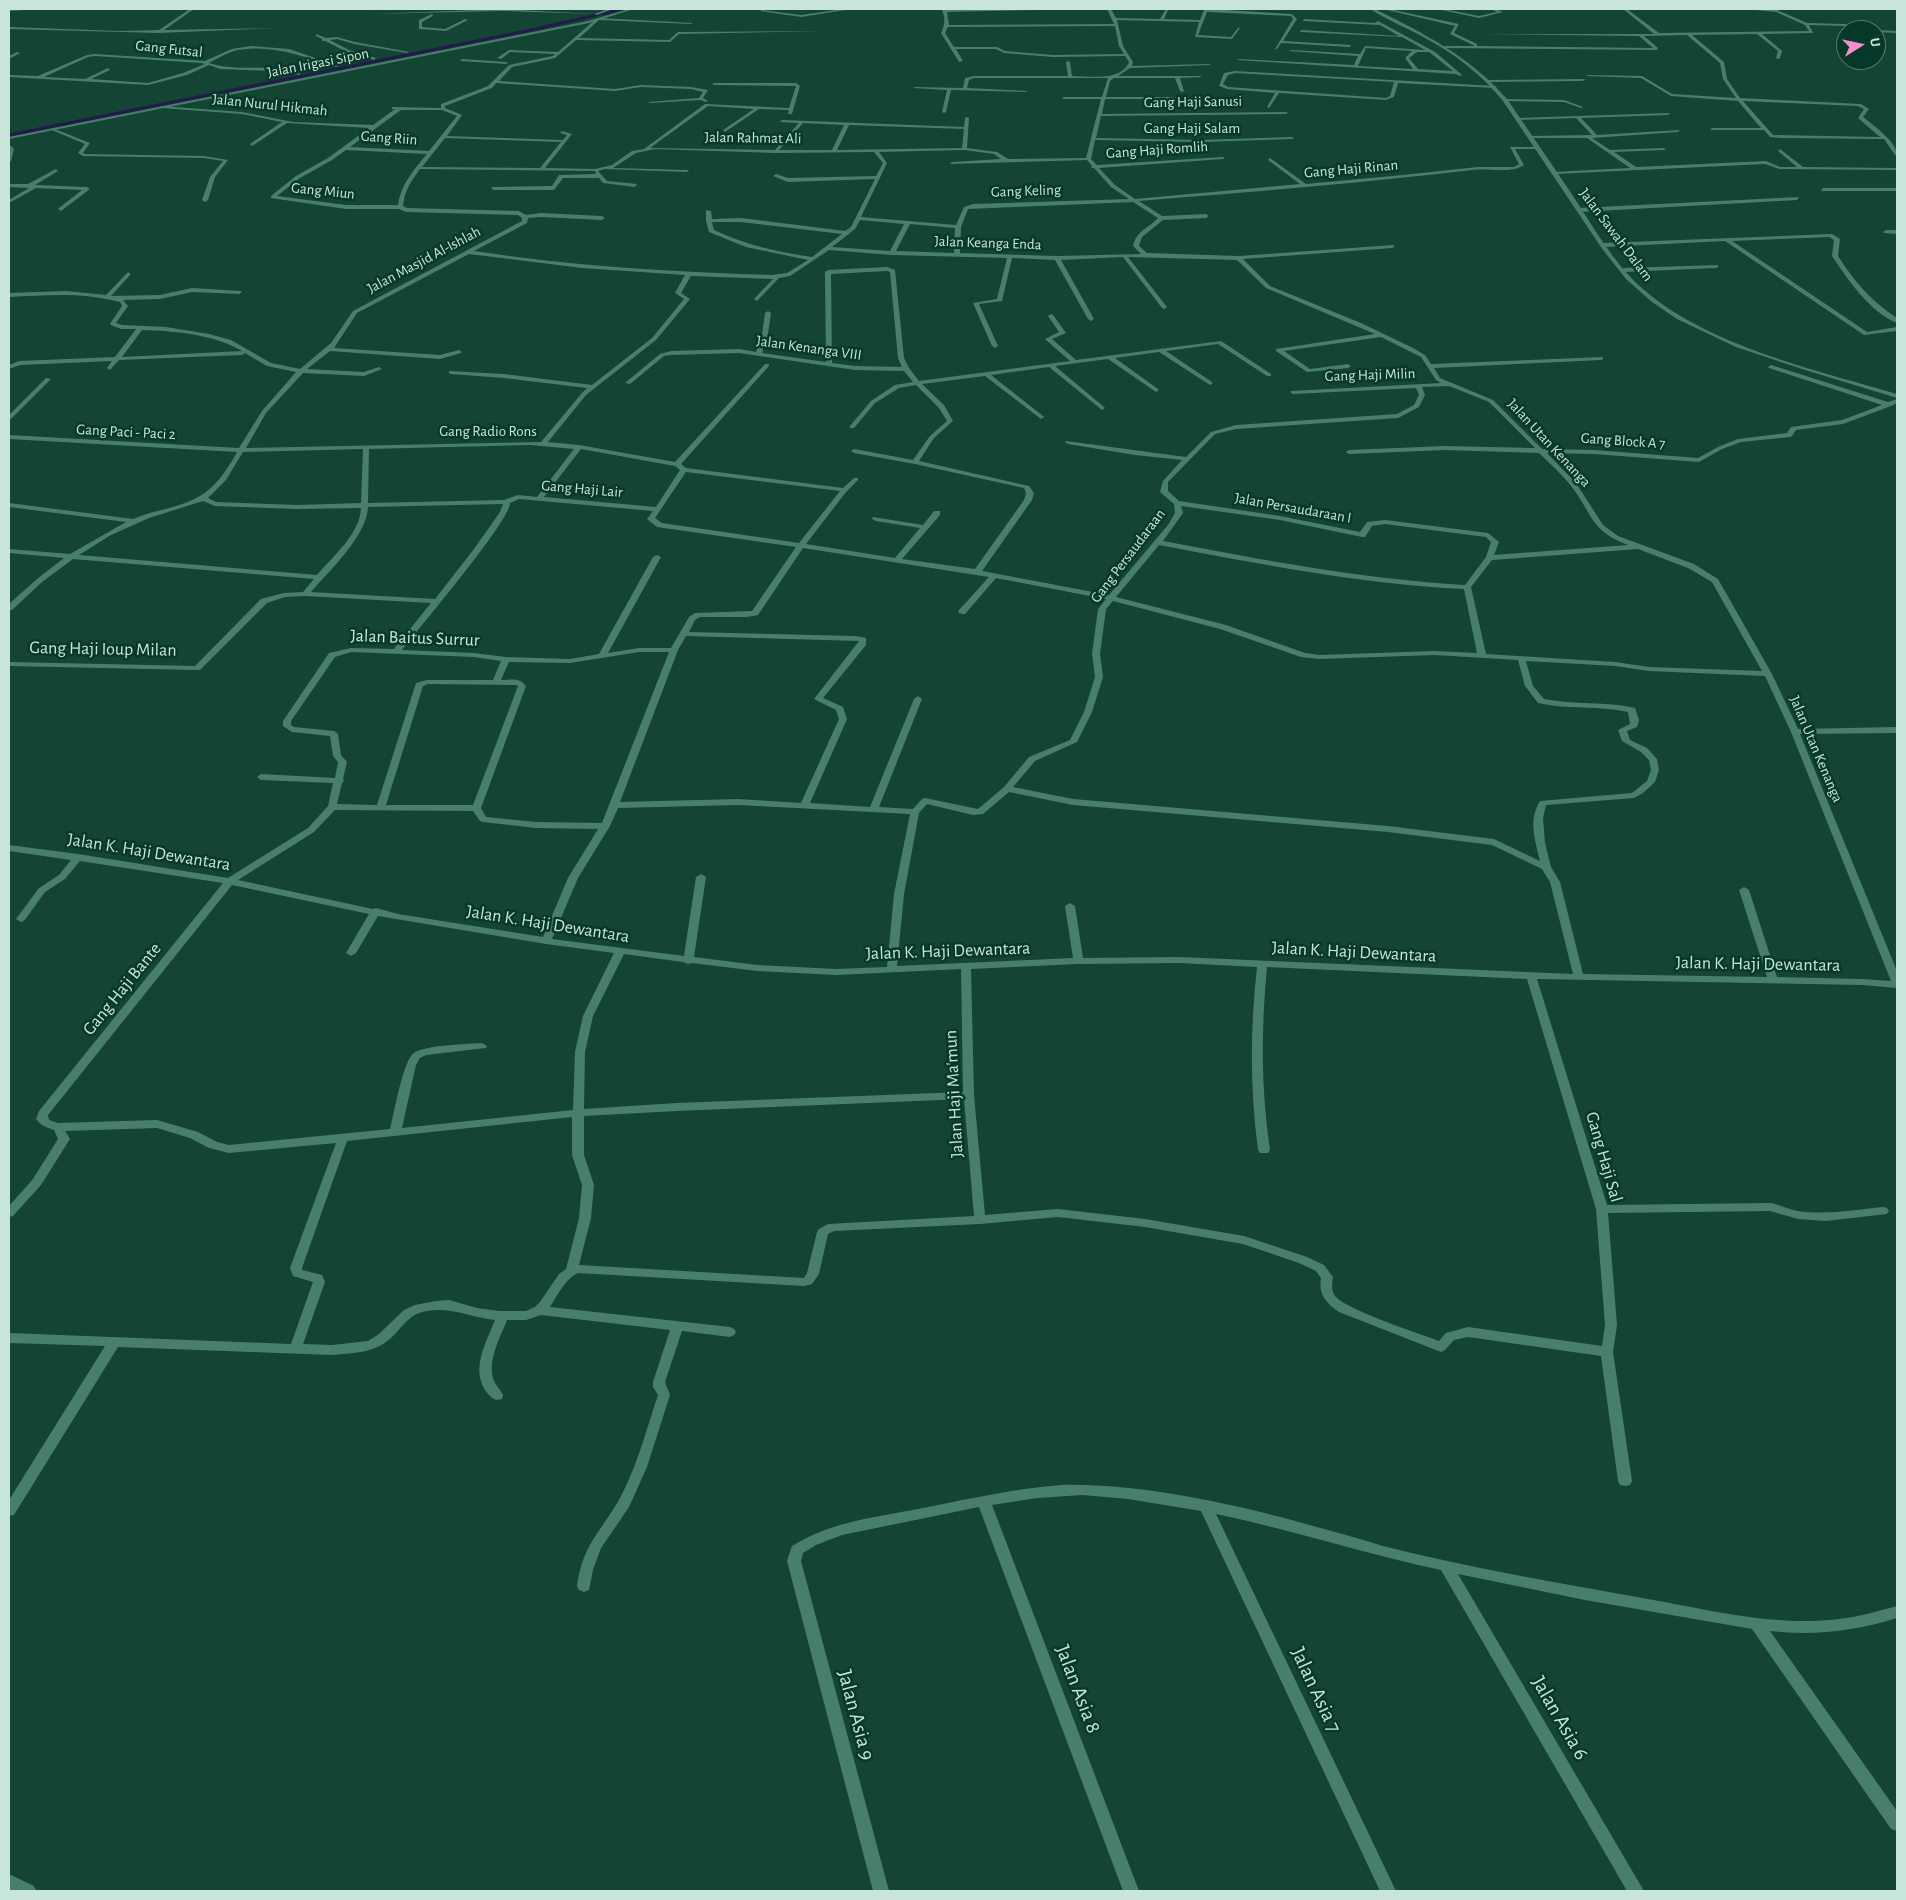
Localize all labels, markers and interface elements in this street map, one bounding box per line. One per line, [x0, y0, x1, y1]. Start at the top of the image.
north arrow [1836, 20, 1886, 70]
street label: Gang Futsal [134, 37, 204, 61]
text: U [1867, 37, 1882, 48]
street label: Jalan Irigasi Sipon [266, 44, 370, 82]
street label: Jalan Nurul Hikmah [212, 90, 328, 120]
street label: Gang Haji Sanusi [1144, 92, 1242, 112]
street label: Gang Haji Salam [1144, 119, 1240, 137]
street label: Gang Riin [360, 127, 418, 149]
street label: Jalan Rahmat Ali [704, 128, 802, 148]
street label: Gang Haji Romlih [1105, 137, 1209, 163]
street label: Gang Haji Rinan [1303, 156, 1399, 182]
street label: Gang Miun [290, 179, 356, 203]
street label: Gang Keling [991, 181, 1061, 201]
street label: Jalan Sawah Dalam [1575, 185, 1657, 285]
street label: Jalan Masjid Al-Ishlah [364, 222, 484, 298]
street label: Jalan Keanga Enda [934, 232, 1042, 254]
street label: Jalan Kenanga VIII [755, 332, 863, 364]
street label: Gang Haji Milin [1324, 364, 1416, 386]
street label: Jalan Utan Kenanga [1503, 395, 1595, 491]
street label: Gang Paci - Paci 2 [76, 420, 176, 444]
street label: Gang Radio Rons [439, 422, 537, 440]
street label: Gang Block A 7 [1580, 429, 1666, 453]
street label: Gang Haji Lair [540, 476, 624, 502]
street label: Jalan Persaudaraan I [1233, 489, 1353, 527]
street label: Gang Persaudaraan [1087, 506, 1169, 606]
street label: Jalan Baitus Surrur [350, 625, 480, 651]
street label: Gang Haji Ioup Milan [29, 637, 177, 661]
street label: Jalan Utan Kenanga [1785, 693, 1847, 805]
street label: Jalan K. Haji Dewantara [66, 828, 232, 876]
street label: Jalan K. Haji Dewantara [465, 900, 631, 948]
street label: Jalan K. Haji Dewantara [865, 937, 1031, 965]
street label: Jalan K. Haji Dewantara [1271, 937, 1437, 967]
street label: Gang Haji Bante [78, 938, 166, 1040]
street label: Jalan K. Haji Dewantara [1675, 952, 1841, 976]
street label: Jalan Haji Ma'mun [940, 1030, 968, 1158]
street label: Gang Haji Sal [1581, 1109, 1627, 1205]
street label: Jalan Asia 8 [1050, 1641, 1106, 1737]
street label: Jalan Asia 7 [1285, 1643, 1347, 1737]
street label: Jalan Asia 9 [832, 1667, 880, 1763]
street label: Jalan Asia 6 [1526, 1672, 1594, 1764]

